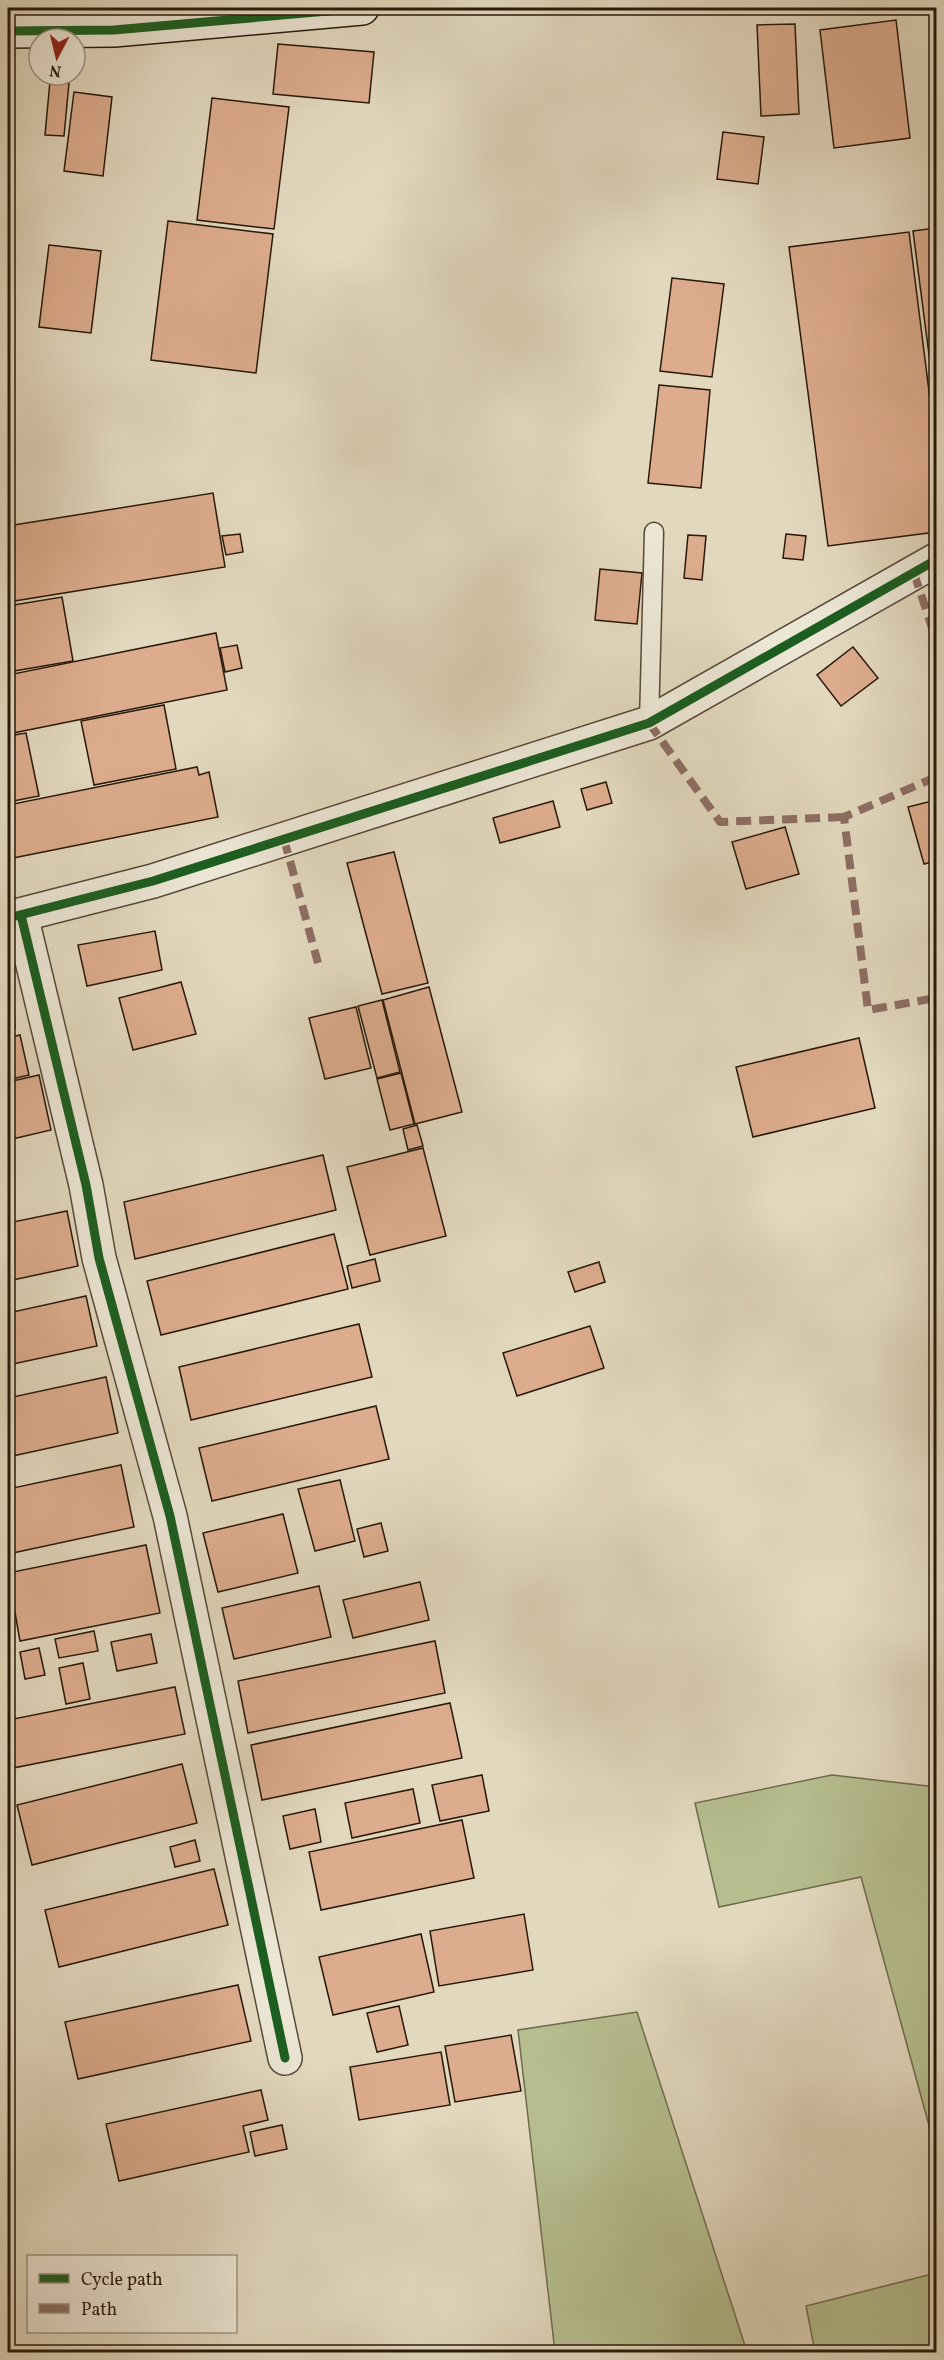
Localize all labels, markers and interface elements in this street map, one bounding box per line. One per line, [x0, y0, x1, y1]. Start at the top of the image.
north arrow [27, 27, 87, 87]
text: N [48, 58, 63, 82]
legend [27, 2255, 237, 2333]
text: Cycle path [81, 2268, 163, 2293]
text: Path [81, 2298, 117, 2323]

